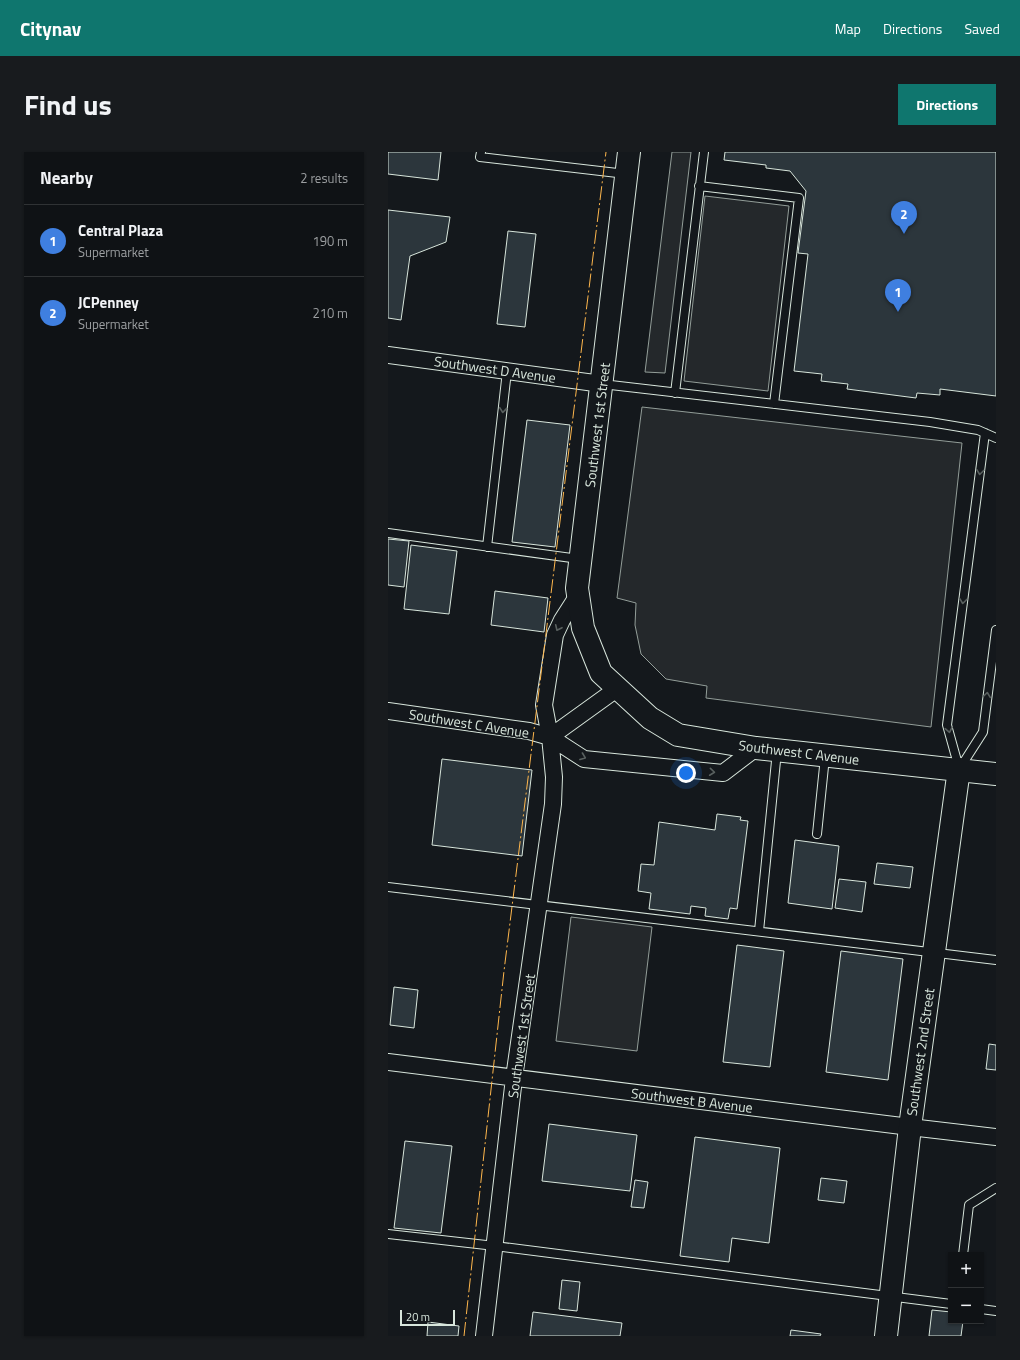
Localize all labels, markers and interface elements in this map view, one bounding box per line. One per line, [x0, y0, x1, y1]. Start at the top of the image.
text: Citynav [20, 14, 81, 43]
text: Map [835, 18, 861, 39]
text: Directions [883, 18, 942, 39]
text: Saved [964, 18, 1000, 39]
text: Find us [24, 83, 112, 126]
button: Directions [898, 84, 996, 125]
text: Nearby [40, 165, 93, 191]
text: 2 results [300, 168, 348, 188]
pin: 2 [891, 201, 917, 234]
text: Central Plaza [78, 219, 163, 242]
text: 1 [49, 231, 57, 251]
text: 190 m [312, 231, 348, 251]
text: Supermarket [78, 242, 149, 262]
pin: 1 [885, 279, 911, 312]
text: JCPenney [78, 291, 139, 314]
text: 2 [49, 303, 57, 323]
text: 210 m [312, 303, 348, 323]
text: Supermarket [78, 314, 149, 334]
street label: Southwest D Avenue [433, 350, 557, 388]
street label: Southwest 1st Street [579, 361, 615, 489]
one-way arrow [499, 407, 508, 413]
one-way arrow [976, 469, 985, 475]
one-way arrow [959, 598, 968, 604]
one-way arrow [555, 624, 563, 632]
one-way arrow [983, 692, 992, 698]
street label: Southwest C Avenue [407, 703, 531, 743]
one-way arrow [944, 727, 953, 733]
street label: Southwest C Avenue [737, 734, 861, 770]
one-way arrow [580, 752, 587, 760]
your location [676, 763, 696, 783]
one-way arrow [709, 767, 715, 776]
street label: Southwest 1st Street [502, 972, 540, 1100]
street label: Southwest 2nd Street [901, 987, 939, 1117]
street label: Southwest B Avenue [630, 1082, 754, 1118]
map controls [948, 1252, 984, 1324]
button: + [948, 1252, 984, 1288]
button: − [948, 1288, 984, 1324]
scale bar [400, 1308, 455, 1327]
text: 20 m [406, 1309, 430, 1325]

